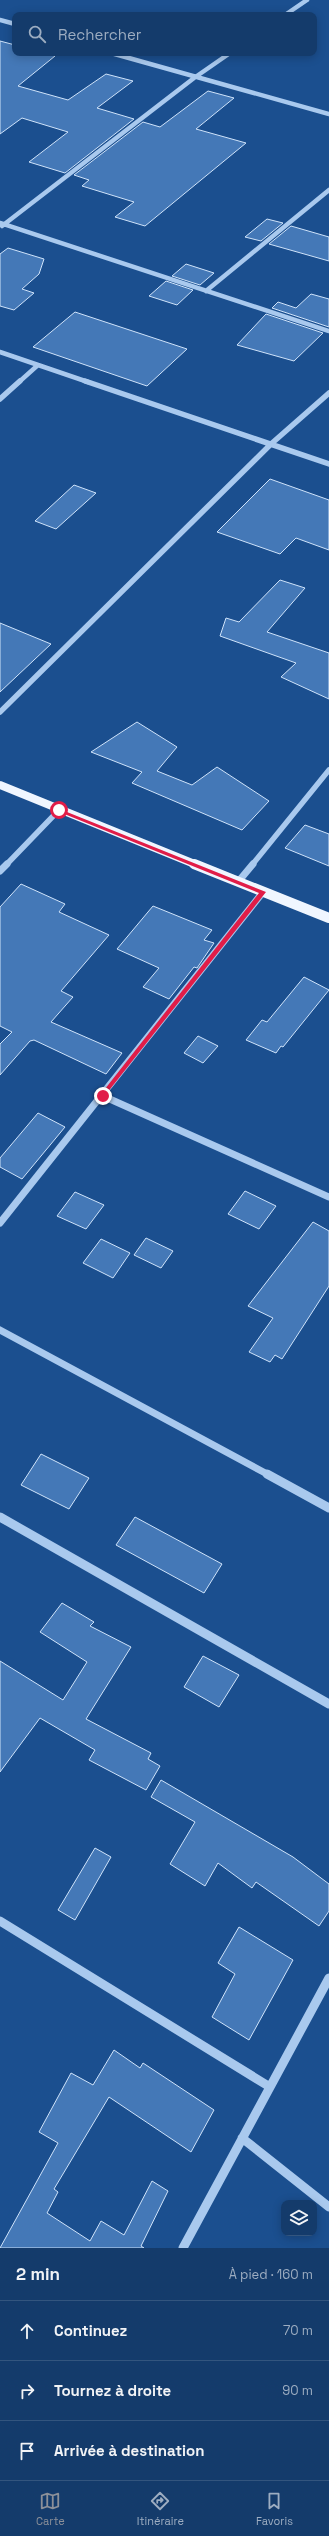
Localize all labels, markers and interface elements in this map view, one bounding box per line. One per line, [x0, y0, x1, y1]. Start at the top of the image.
search box [12, 12, 317, 56]
icon: search [26, 23, 48, 45]
text: Rechercher [58, 25, 141, 44]
route start [50, 801, 68, 819]
route end [94, 1087, 112, 1105]
map controls [281, 2200, 317, 2236]
button: layers [281, 2200, 317, 2236]
text: 2 min [16, 2263, 60, 2285]
text: À pied · 160 m [229, 2266, 313, 2283]
icon: ahead [16, 2320, 38, 2342]
text: Continuez [54, 2321, 127, 2340]
text: 70 m [283, 2322, 313, 2339]
icon: right [16, 2380, 38, 2402]
text: Tournez à droite [54, 2381, 171, 2400]
text: 90 m [282, 2382, 313, 2399]
icon: arrive [16, 2440, 38, 2462]
text: Arrivée à destination [54, 2441, 204, 2460]
tab: Carte [36, 2490, 65, 2528]
tab: Itinéraire [137, 2490, 184, 2528]
tab: Favoris [256, 2490, 293, 2528]

